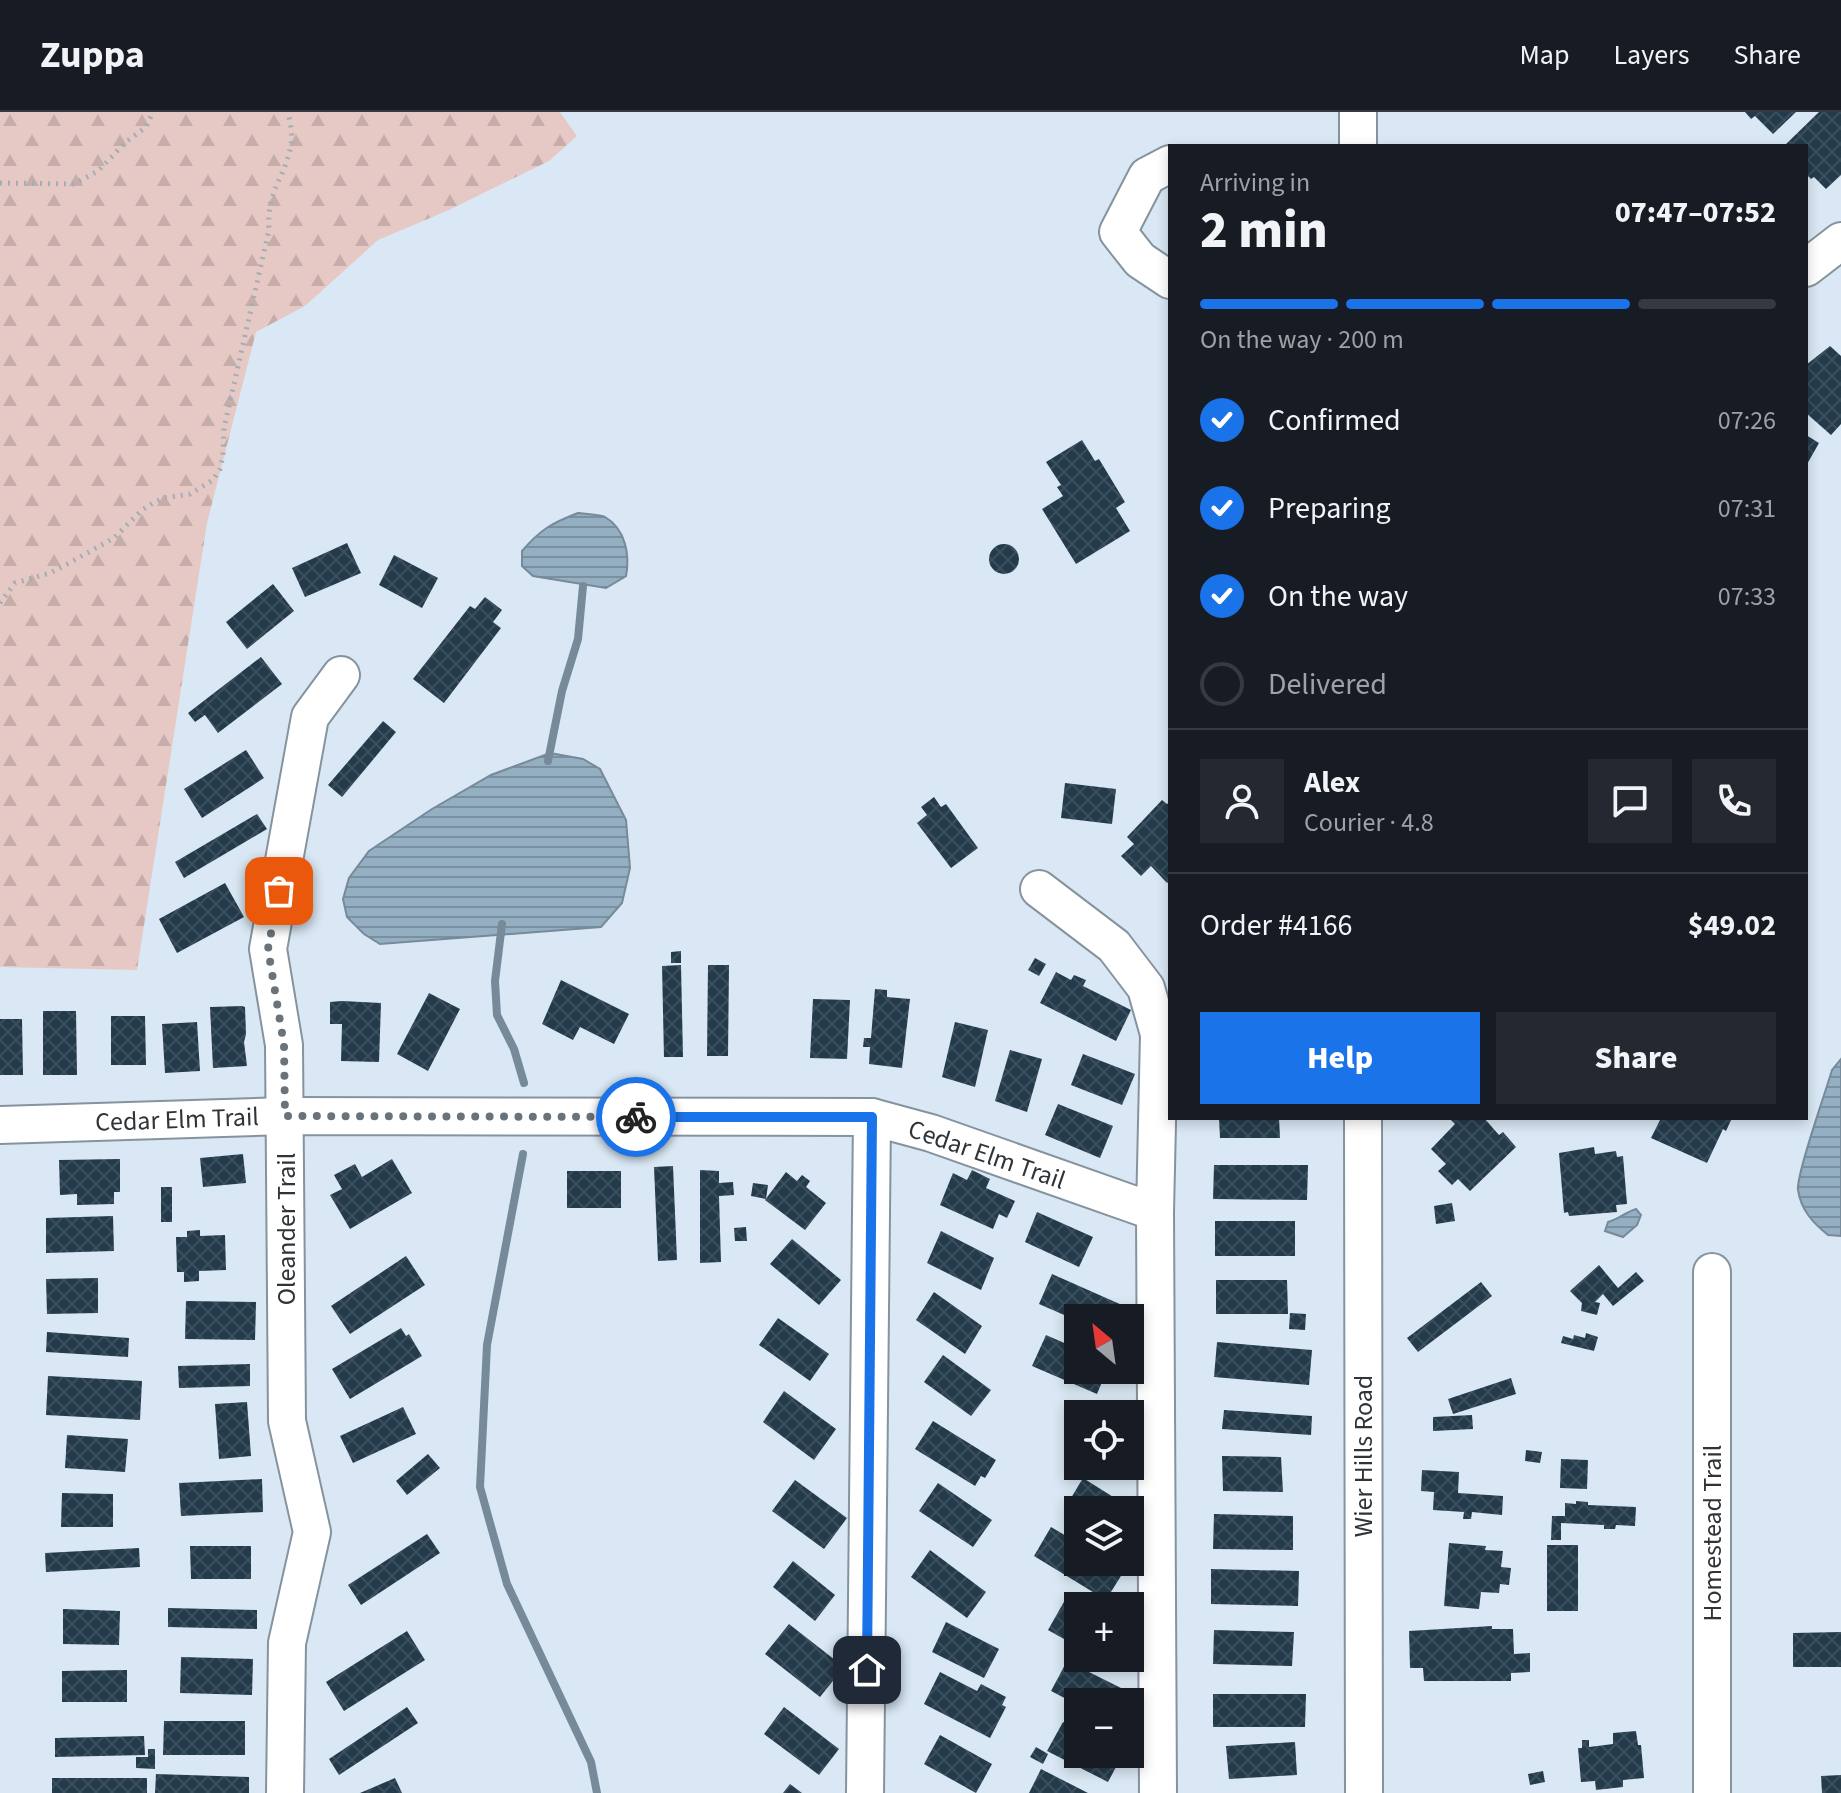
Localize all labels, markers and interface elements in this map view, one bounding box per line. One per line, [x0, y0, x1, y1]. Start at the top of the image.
text: Zuppa [40, 28, 145, 82]
text: Map [1519, 35, 1569, 75]
text: Layers [1613, 35, 1689, 75]
text: Share [1733, 35, 1801, 75]
text: Arriving in [1200, 164, 1310, 201]
text: 07:47–07:52 [1615, 191, 1776, 234]
text: 2 min [1200, 194, 1328, 268]
text: On the way · 200 m [1200, 321, 1404, 358]
icon: check [1200, 398, 1244, 442]
text: Confirmed [1268, 399, 1401, 442]
text: 07:26 [1718, 402, 1776, 439]
icon: check [1200, 486, 1244, 530]
text: Preparing [1268, 487, 1391, 530]
text: 07:31 [1718, 490, 1776, 527]
icon: check [1200, 574, 1244, 618]
text: On the way [1268, 575, 1408, 618]
text: 07:33 [1718, 578, 1776, 615]
text: Delivered [1268, 663, 1387, 706]
button: person [1200, 759, 1284, 843]
button: chat [1588, 759, 1672, 843]
button: phone [1692, 759, 1776, 843]
text: Alex [1304, 761, 1360, 804]
text: Courier · 4.8 [1304, 804, 1434, 841]
pin [245, 857, 313, 925]
icon: bag [257, 869, 301, 913]
text: Order #4166 [1200, 904, 1353, 947]
text: $49.02 [1688, 904, 1776, 947]
button: Help [1200, 1012, 1480, 1104]
button: Share [1496, 1012, 1776, 1104]
courier [596, 1077, 676, 1157]
icon: bike [614, 1095, 658, 1139]
street label: Cedar Elm Trail [94, 1098, 260, 1141]
street label: Cedar Elm Trail [903, 1110, 1070, 1199]
street label: Oleander Trail [268, 1153, 305, 1305]
north arrow [1064, 1304, 1144, 1384]
map controls [1064, 1304, 1144, 1768]
street label: Wier Hills Road [1345, 1375, 1382, 1537]
button: locate [1064, 1400, 1144, 1480]
street label: Homestead Trail [1694, 1445, 1731, 1621]
button: layers [1064, 1496, 1144, 1576]
button: + [1064, 1592, 1144, 1672]
pin [833, 1636, 901, 1704]
icon: home [845, 1648, 889, 1692]
button: − [1064, 1688, 1144, 1768]

